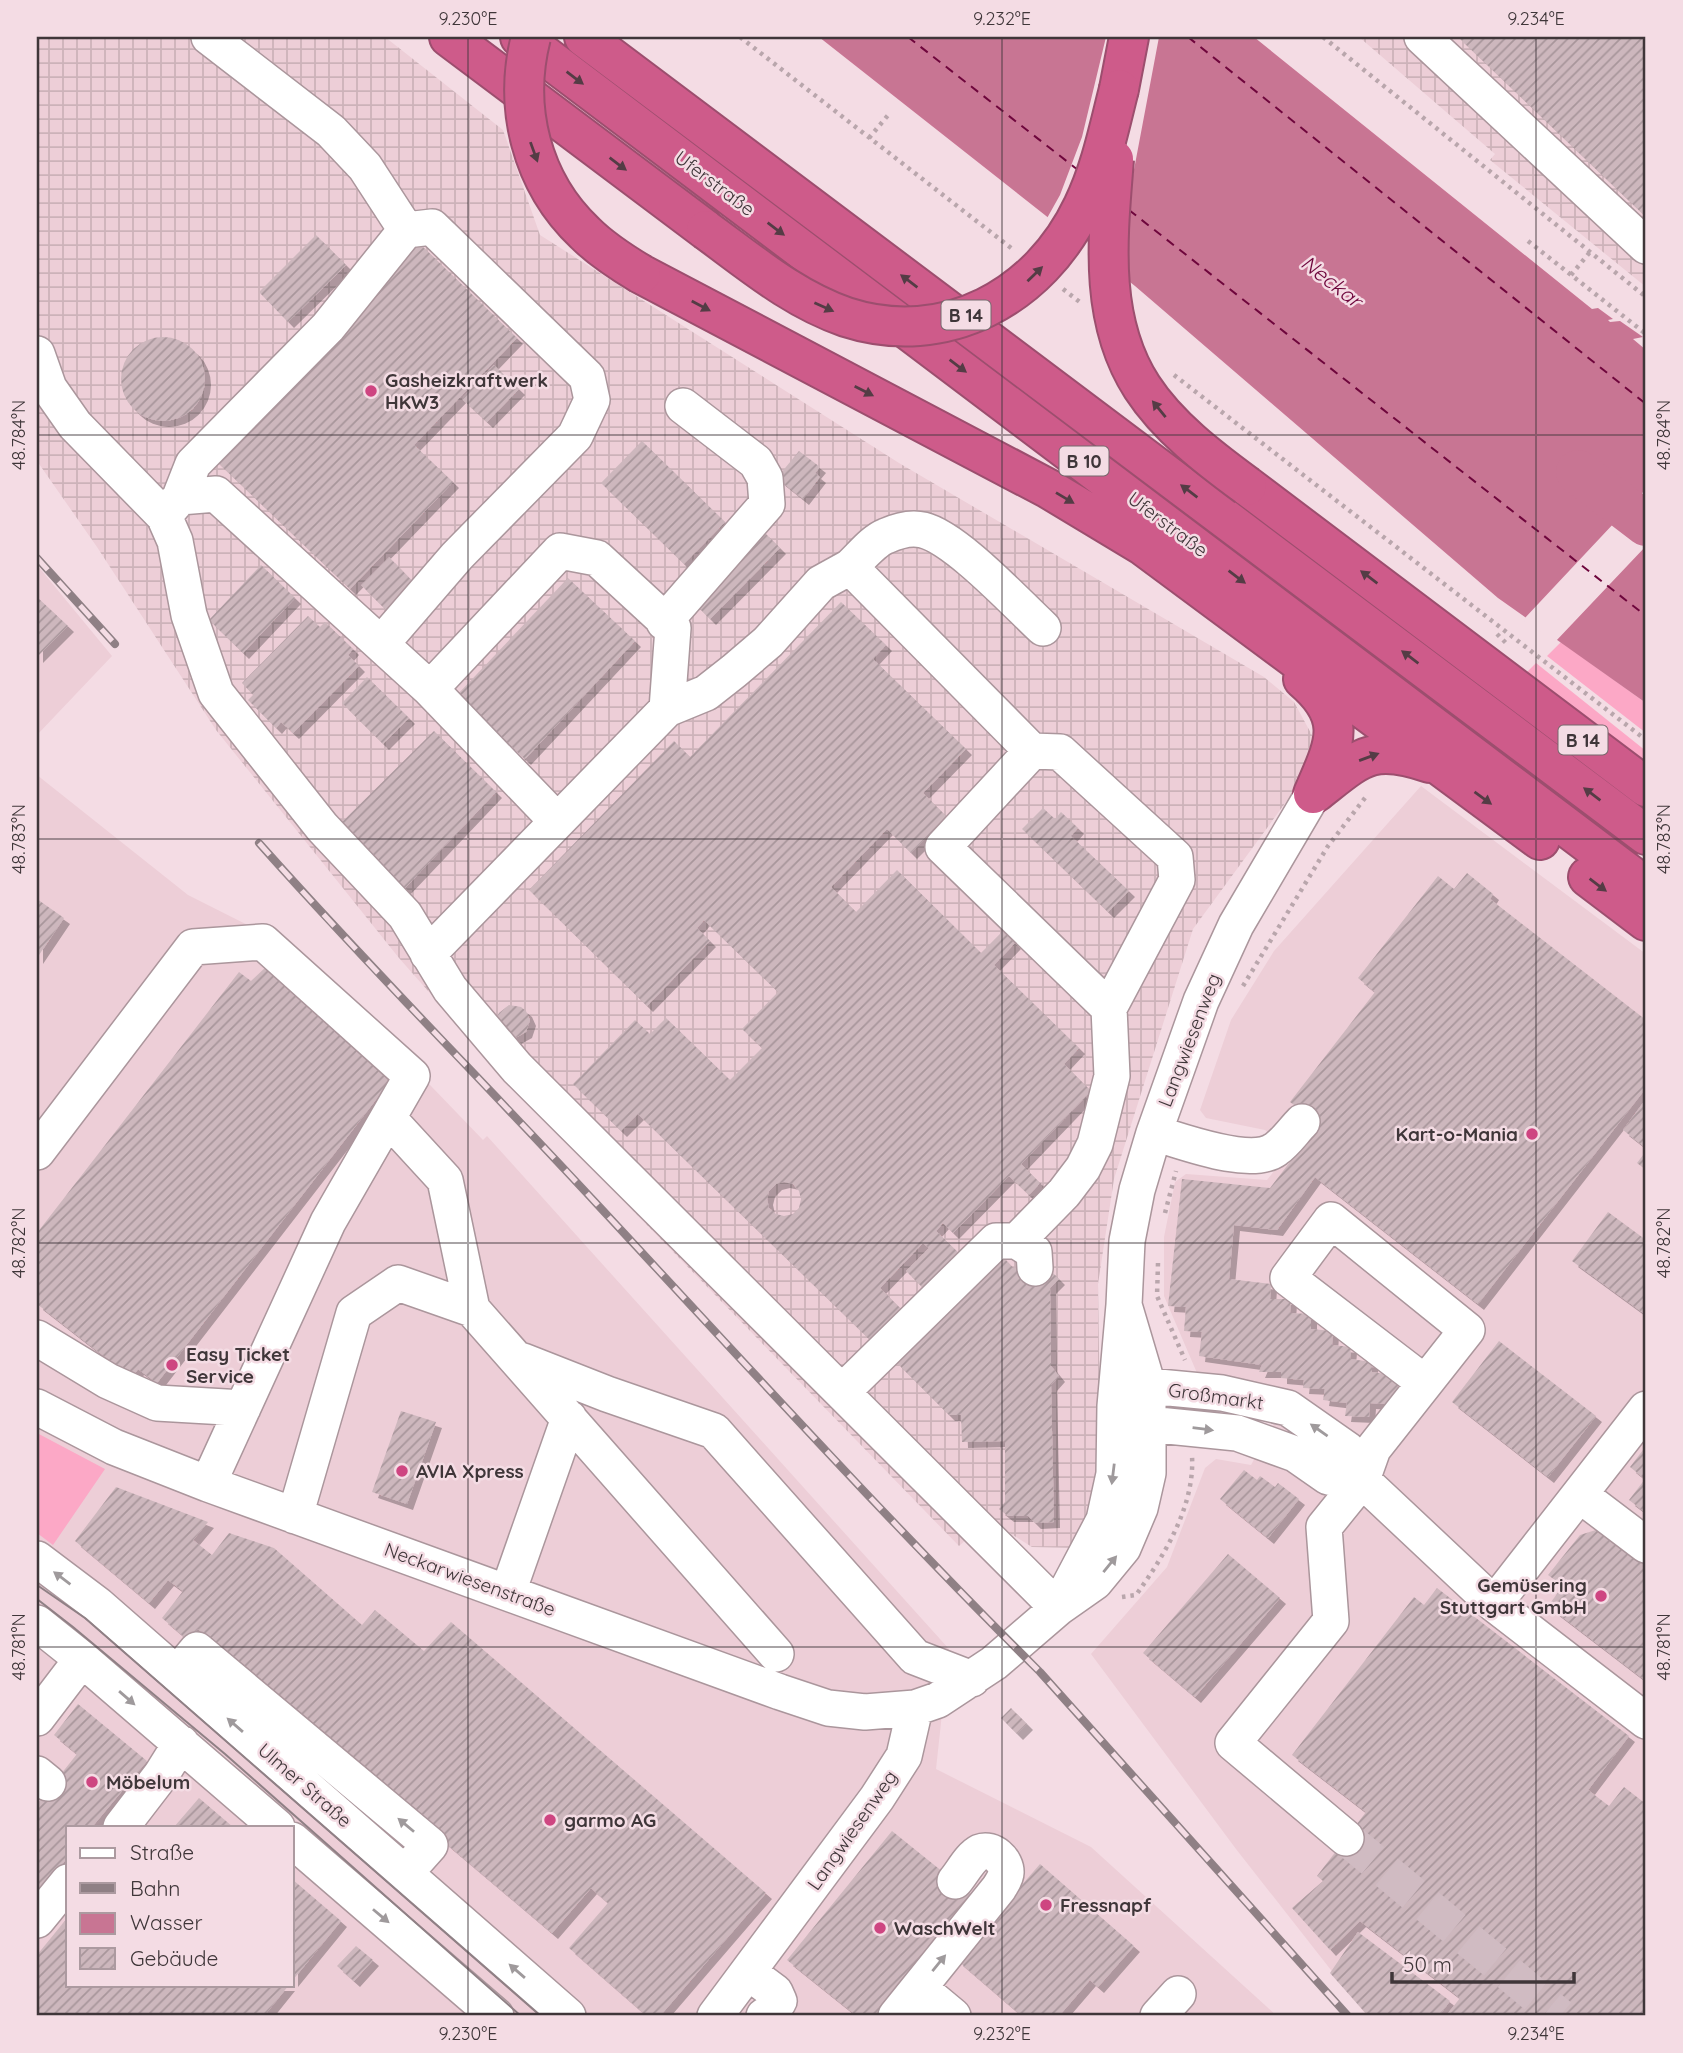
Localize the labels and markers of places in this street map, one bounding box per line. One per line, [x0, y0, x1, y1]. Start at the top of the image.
place label: Gasheizkraftwerk HKW3 [385, 368, 548, 414]
marker: Gasheizkraftwerk HKW3 [363, 383, 379, 399]
place label: Kart-o-Mania [1395, 1122, 1518, 1146]
marker: Kart-o-Mania [1524, 1126, 1540, 1142]
place label: Easy Ticket Service [186, 1342, 290, 1388]
marker: Easy Ticket Service [164, 1357, 180, 1373]
place label: AVIA Xpress [416, 1459, 524, 1483]
marker: AVIA Xpress [394, 1463, 410, 1479]
place label: Gemüsering Stuttgart GmbH [1440, 1573, 1587, 1619]
marker: Gemüsering Stuttgart GmbH [1593, 1588, 1609, 1604]
place label: Möbelum [106, 1770, 190, 1794]
marker: Möbelum [84, 1774, 100, 1790]
place label: garmo AG [564, 1808, 656, 1832]
marker: garmo AG [542, 1812, 558, 1828]
place label: Fressnapf [1060, 1893, 1152, 1917]
marker: Fressnapf [1038, 1897, 1054, 1913]
place label: WaschWelt [894, 1916, 996, 1940]
marker: WaschWelt [872, 1920, 888, 1936]

